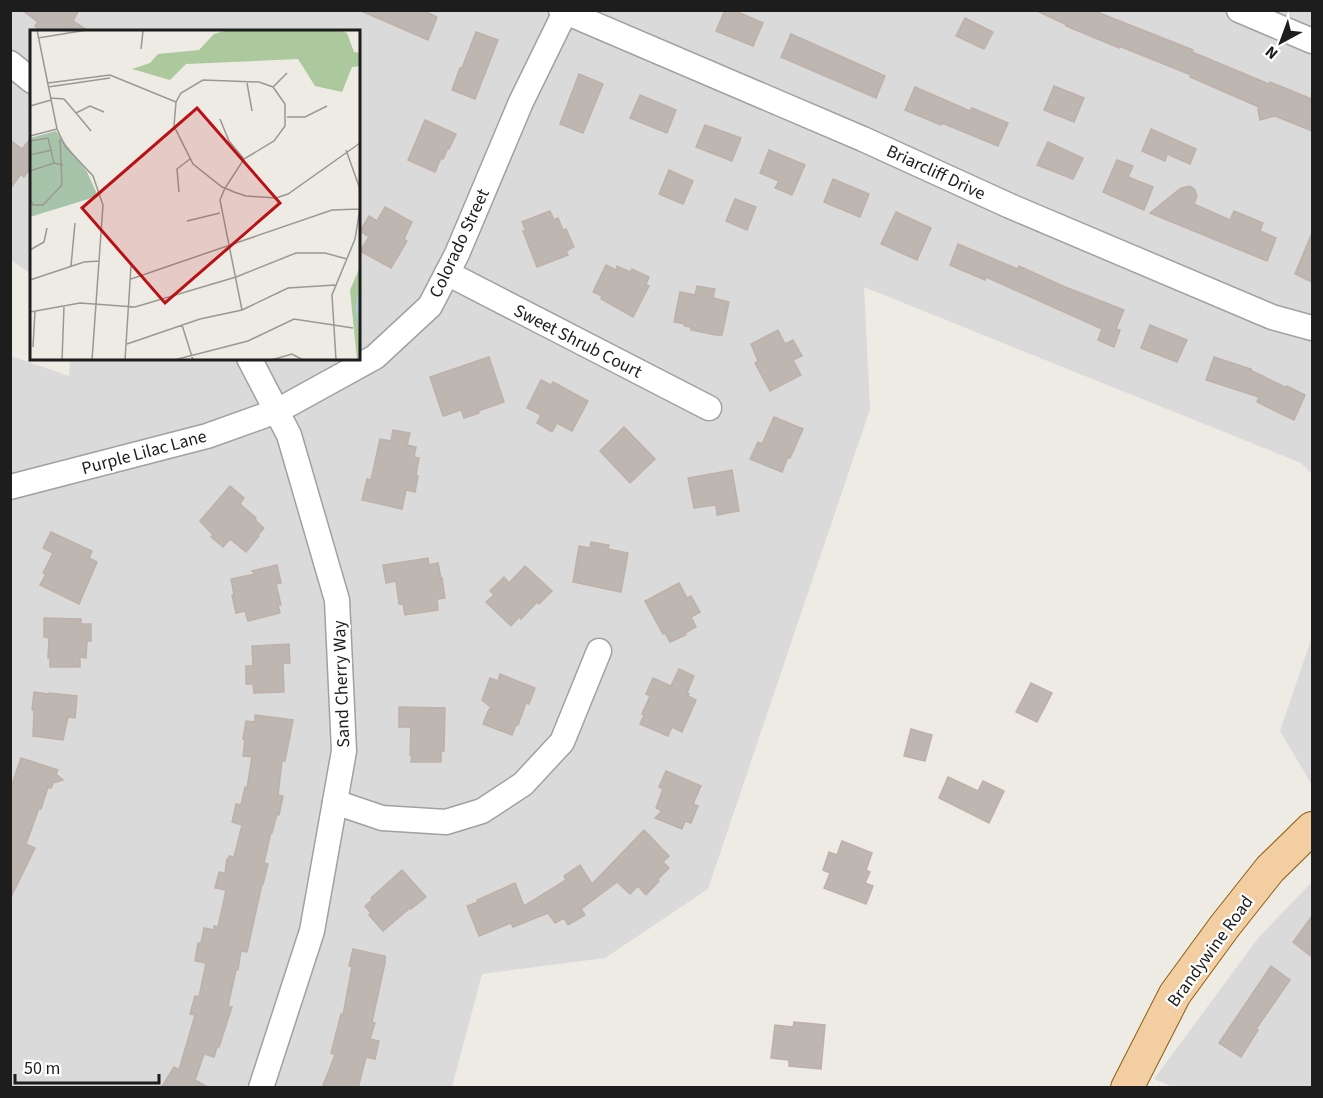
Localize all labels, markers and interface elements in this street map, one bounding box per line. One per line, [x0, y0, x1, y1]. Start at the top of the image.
north arrow [1251, 12, 1311, 72]
inset map [30, 30, 360, 360]
text: N [1261, 41, 1283, 64]
street label: Briarcliff Drive [882, 139, 989, 206]
street label: Colorado Street [423, 185, 496, 302]
street label: Sweet Shrub Court [509, 298, 646, 385]
street label: Purple Lilac Lane [79, 424, 210, 481]
street label: Sand Cherry Way [327, 619, 356, 748]
street label: Brandywine Road [1161, 891, 1259, 1012]
scale bar [15, 1047, 159, 1085]
text: 50 m [24, 1056, 60, 1081]

